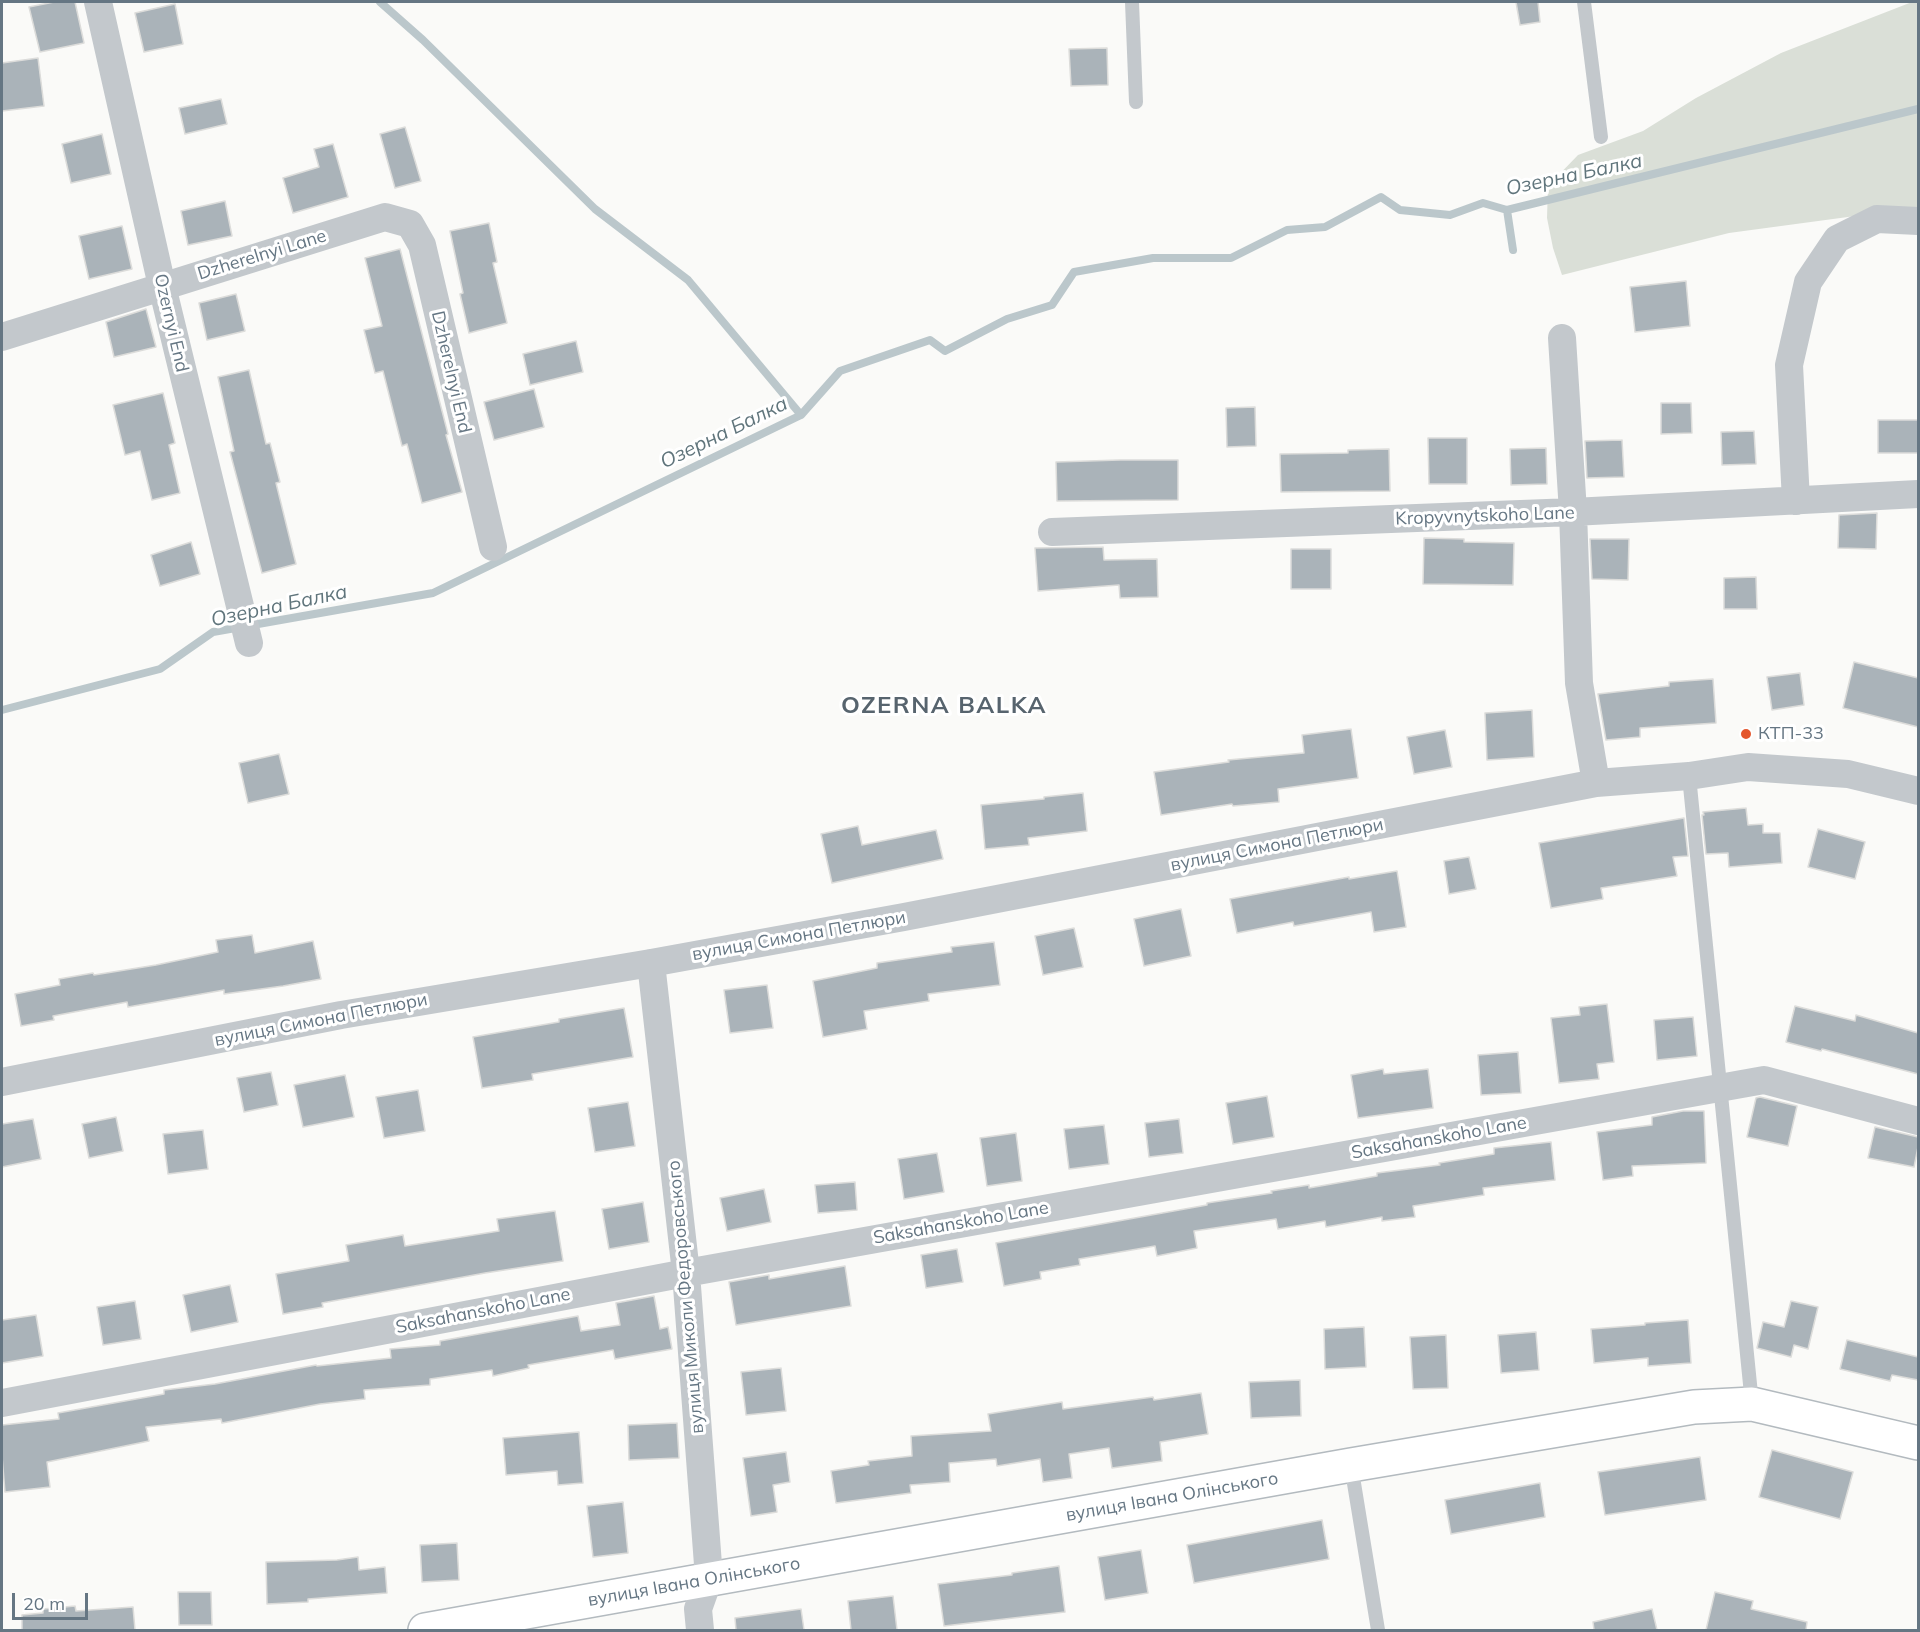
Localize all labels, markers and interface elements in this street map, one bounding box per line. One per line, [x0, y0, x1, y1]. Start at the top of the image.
water label: Озерна Балка [1504, 149, 1644, 201]
street label: Dzherelnyi Lane [195, 225, 329, 285]
street label: Ozernyi End [149, 272, 193, 374]
street label: Dzherelnyi End [426, 309, 476, 435]
water label: Озерна Балка [656, 392, 792, 474]
street label: Kropyvnytskoho Lane [1395, 502, 1575, 530]
water label: Озерна Балка [209, 580, 349, 632]
district label: OZERNA BALKA [841, 692, 1047, 720]
place label: КТП-33 [1758, 723, 1824, 745]
marker: КТП-33 [1739, 727, 1753, 741]
street label: вулиця Симона Петлюри [1169, 814, 1385, 876]
street label: вулиця Симона Петлюри [691, 907, 907, 965]
street label: вулиця Симона Петлюри [213, 989, 429, 1051]
street label: Saksahanskoho Lane [1350, 1112, 1528, 1164]
street label: вулиця Миколи Федоровського [663, 1159, 709, 1435]
street label: Saksahanskoho Lane [872, 1197, 1050, 1249]
street label: Saksahanskoho Lane [394, 1283, 572, 1339]
street label: вулиця Івана Олінського [1064, 1468, 1280, 1526]
street label: вулиця Івана Олінського [586, 1553, 802, 1611]
scale bar [15, 1581, 92, 1619]
text: 20 m [23, 1592, 65, 1615]

